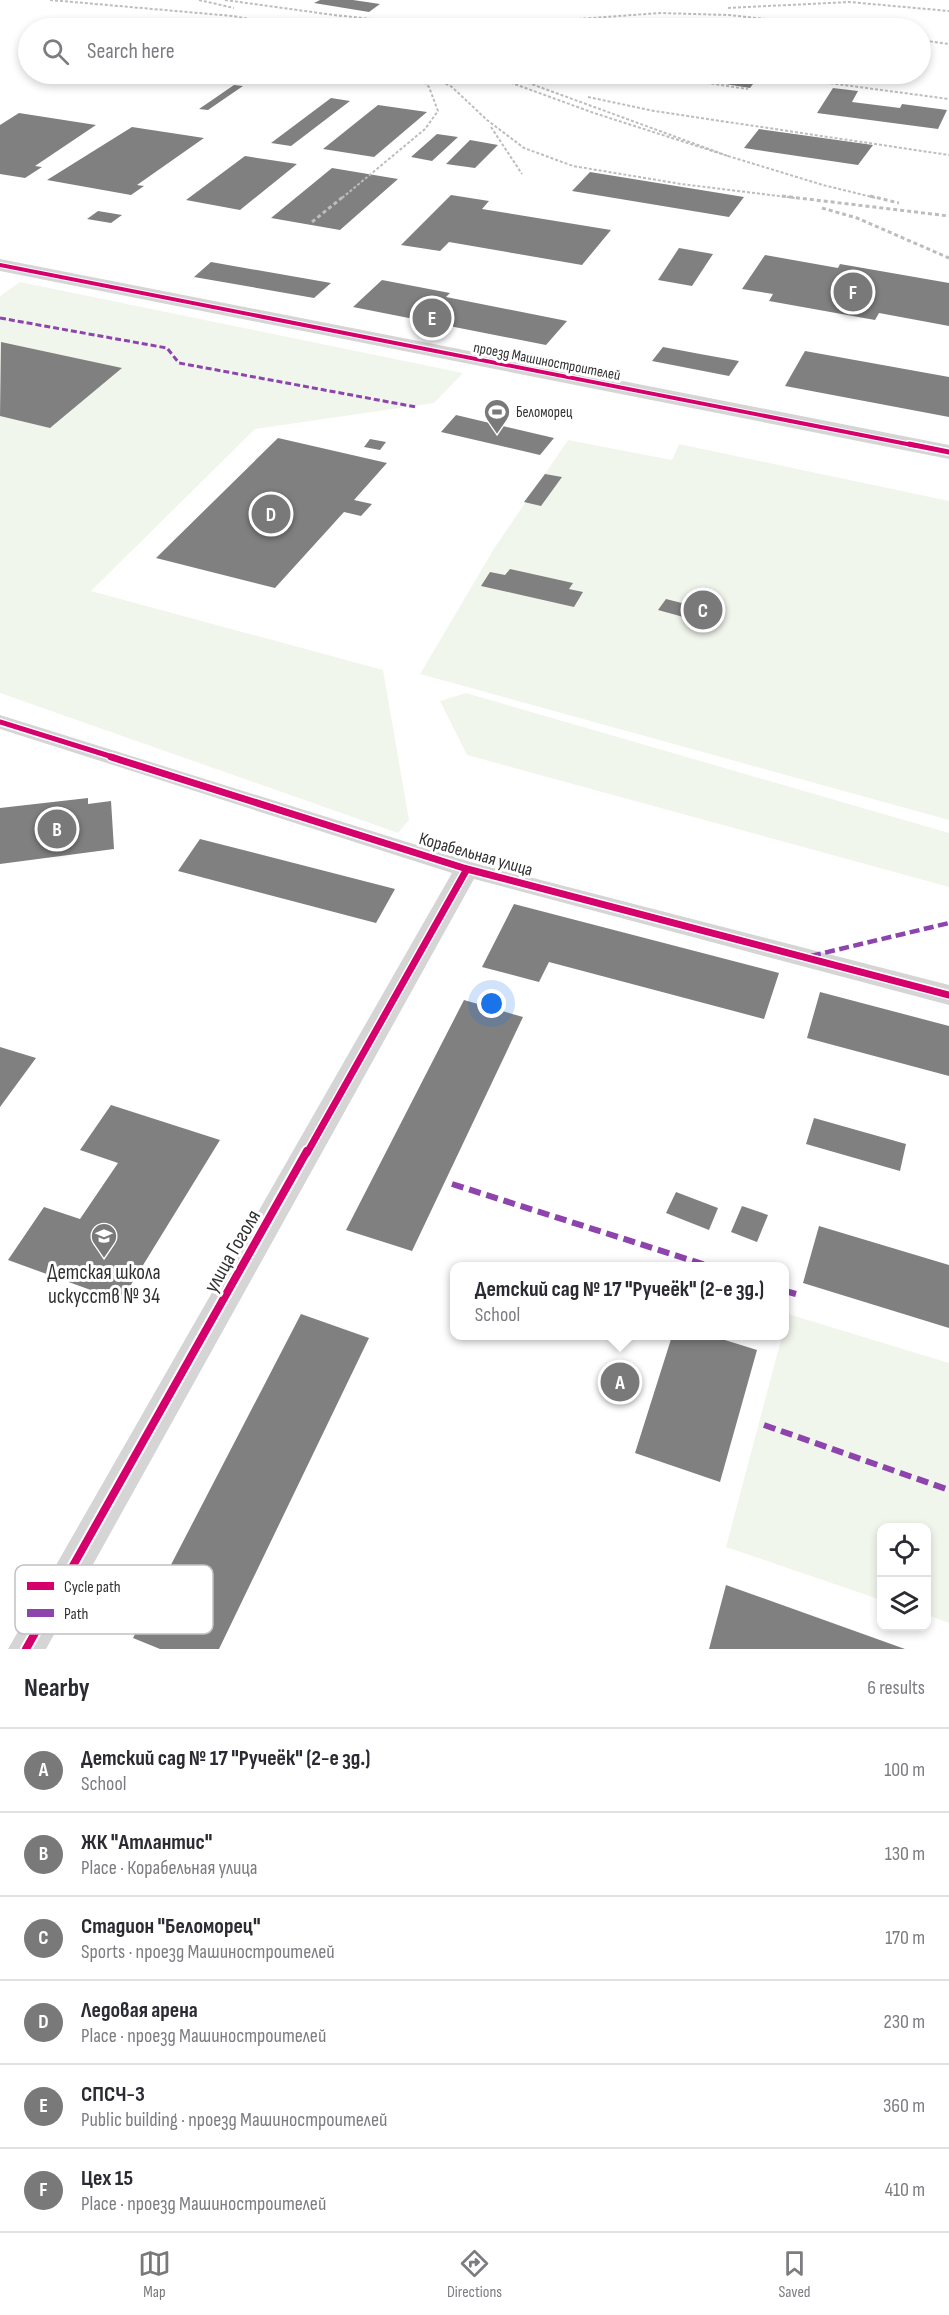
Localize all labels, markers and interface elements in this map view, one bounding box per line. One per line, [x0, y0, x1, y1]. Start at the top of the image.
search box [18, 18, 931, 84]
icon: search [39, 35, 72, 68]
text: Search here [87, 38, 174, 65]
pin: F [834, 270, 872, 314]
pin: E [412, 296, 452, 340]
street label: проезд Машиностроителей [472, 338, 622, 385]
sports icon: Беломорец [482, 397, 512, 435]
place label: Беломорец [516, 403, 573, 422]
pin: D [252, 492, 290, 536]
pin: C [684, 588, 722, 632]
pin: B [38, 806, 76, 852]
street label: Корабельная улица [417, 828, 535, 881]
your location [477, 989, 506, 1018]
street label: улица Гоголя [199, 1205, 266, 1297]
school or university icon: Детская школа искусств № 34 [89, 1221, 119, 1259]
place label: Детская школа искусств № 34 [47, 1260, 161, 1309]
popup [450, 1262, 789, 1340]
text: Детский сад № 17 "Ручеёк" (2-е зд.) [475, 1276, 764, 1303]
text: School [475, 1303, 520, 1327]
pin: A [600, 1360, 640, 1404]
map controls [877, 1523, 931, 1631]
button: locate [877, 1523, 931, 1577]
legend [15, 1565, 213, 1634]
button: layers [877, 1577, 931, 1631]
text: Cycle path [64, 1578, 121, 1597]
text: Path [64, 1605, 88, 1624]
text: Nearby [24, 1673, 90, 1704]
text: 6 results [867, 1676, 925, 1700]
text: Детский сад № 17 "Ручеёк" (2-е зд.) [81, 1745, 370, 1772]
text: A [39, 1758, 48, 1782]
text: 100 m [884, 1758, 925, 1782]
text: School [81, 1772, 126, 1796]
text: ЖК "Атлантис" [81, 1829, 212, 1856]
text: B [39, 1842, 48, 1866]
text: 130 m [885, 1842, 925, 1866]
text: Place · Корабельная улица [81, 1856, 257, 1880]
text: Стадион "Беломорец" [81, 1913, 260, 1940]
text: C [38, 1926, 49, 1950]
text: 170 m [885, 1926, 925, 1950]
text: Sports · проезд Машиностроителей [81, 1940, 335, 1964]
text: Ледовая арена [81, 1997, 198, 2024]
text: D [38, 2010, 49, 2034]
text: 230 m [883, 2010, 925, 2034]
text: Place · проезд Машиностроителей [81, 2024, 326, 2048]
text: СПСЧ-3 [81, 2081, 145, 2108]
text: E [39, 2094, 48, 2118]
text: 360 m [883, 2094, 925, 2118]
text: Public building · проезд Машиностроителей [81, 2108, 387, 2132]
text: Цех 15 [81, 2165, 133, 2192]
text: F [39, 2178, 48, 2202]
text: 410 m [885, 2178, 925, 2202]
text: Place · проезд Машиностроителей [81, 2192, 326, 2216]
tab: Map [138, 2247, 171, 2302]
tab: Directions [447, 2247, 502, 2302]
tab: Saved [778, 2247, 811, 2302]

